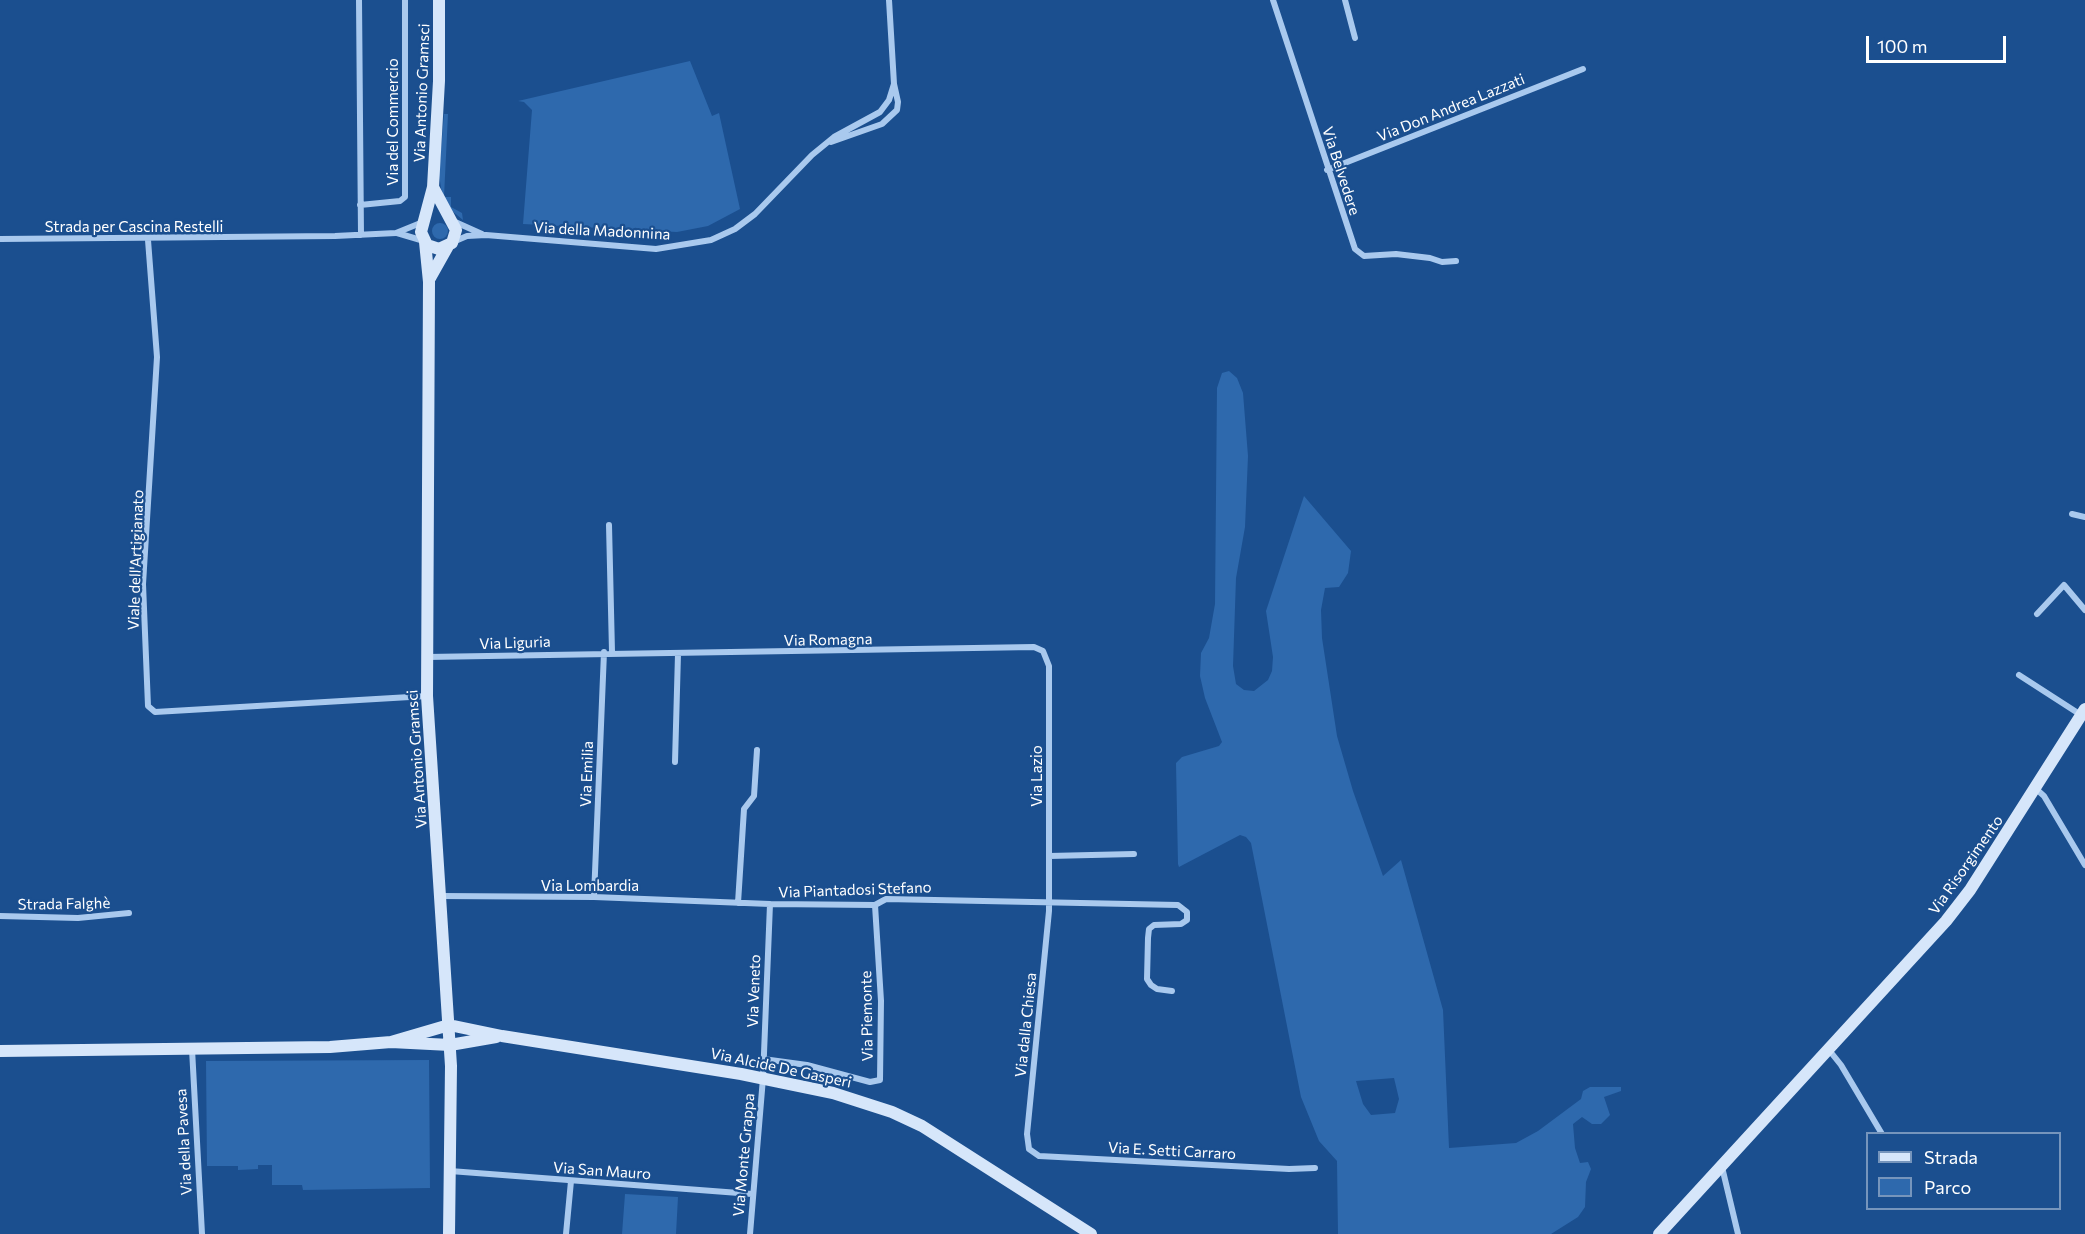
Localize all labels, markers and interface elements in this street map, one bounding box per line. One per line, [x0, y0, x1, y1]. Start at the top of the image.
street label: Via Antonio Gramsci [411, 23, 433, 163]
scale bar [1869, 24, 2008, 62]
text: 100 m [1877, 35, 1927, 57]
street label: Via del Commercio [384, 58, 402, 186]
street label: Via Don Andrea Lazzati [1375, 70, 1527, 146]
street label: Via Belvedere [1318, 125, 1364, 217]
street label: Strada per Cascina Restelli [45, 218, 223, 236]
street label: Via della Madonnina [533, 218, 671, 244]
street label: Viale dell'Artigianato [125, 489, 147, 631]
street label: Via Romagna [783, 630, 873, 650]
street label: Via Liguria [479, 633, 551, 653]
street label: Via Antonio Gramsci [403, 689, 431, 829]
street label: Via Emilia [577, 741, 597, 807]
street label: Via Lazio [1028, 745, 1046, 807]
street label: Via Risorgimento [1925, 812, 2007, 918]
street label: Via Lombardia [541, 877, 639, 895]
street label: Via Piantadosi Stefano [778, 878, 932, 902]
street label: Strada Falghè [18, 894, 110, 914]
street label: Via Veneto [744, 954, 764, 1028]
street label: Via Piemonte [857, 971, 877, 1061]
street label: Via dalla Chiesa [1012, 972, 1040, 1078]
street label: Via Alcide De Gasperi [709, 1044, 853, 1092]
street label: Via della Pavesa [172, 1088, 196, 1196]
street label: Via Monte Grappa [730, 1093, 758, 1217]
legend [1866, 1132, 2061, 1210]
street label: Via E. Setti Carraro [1107, 1139, 1237, 1163]
text: Strada [1924, 1146, 1978, 1168]
street label: Via San Mauro [552, 1159, 652, 1183]
text: Parco [1924, 1176, 1971, 1198]

